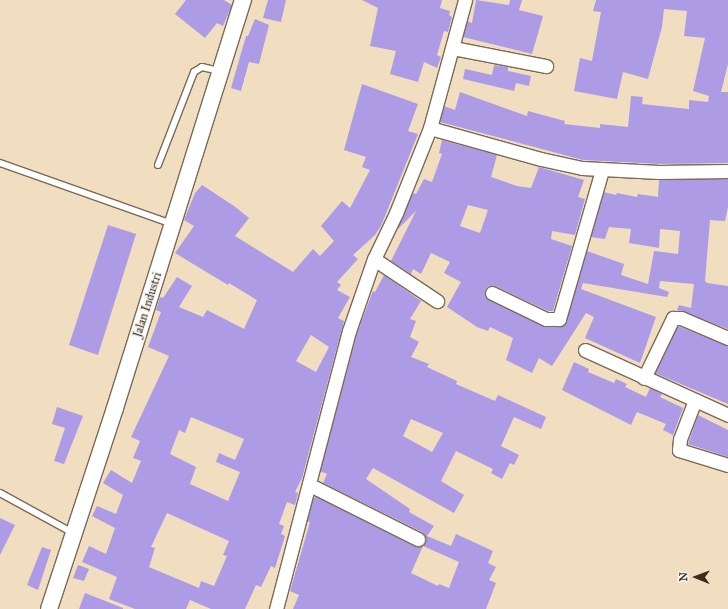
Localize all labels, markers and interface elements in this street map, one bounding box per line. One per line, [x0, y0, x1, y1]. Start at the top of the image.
street label: Jalan Industri [131, 271, 165, 339]
north arrow [676, 557, 716, 597]
text: N [677, 572, 690, 582]

